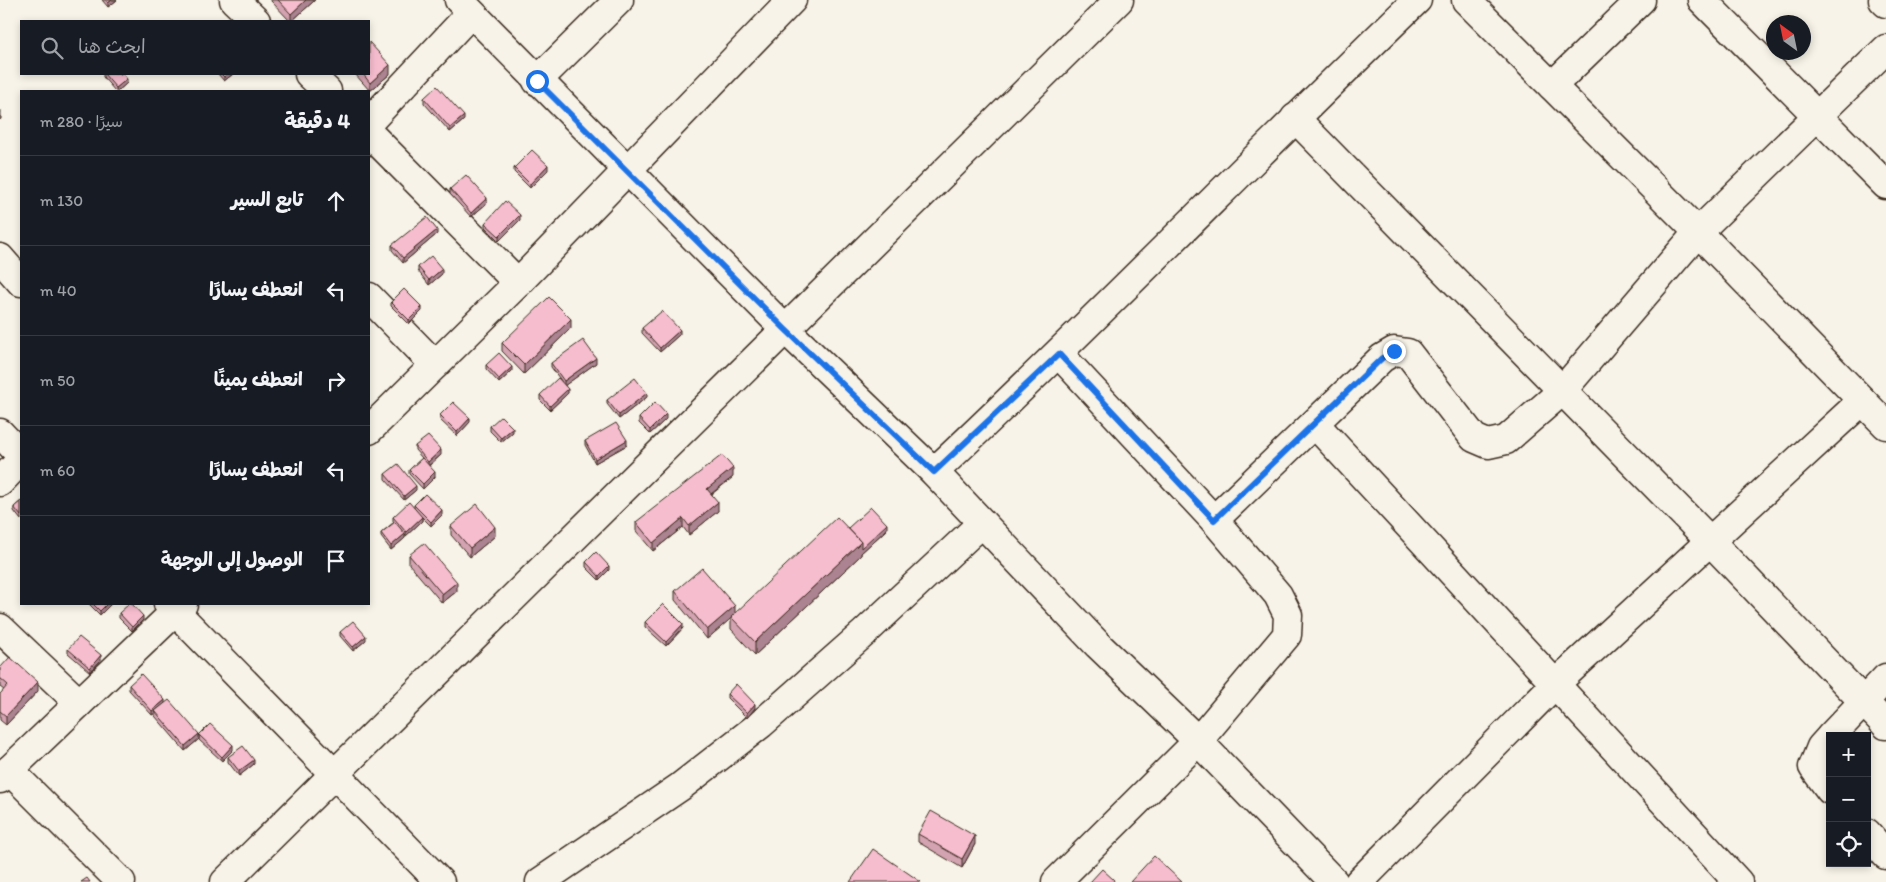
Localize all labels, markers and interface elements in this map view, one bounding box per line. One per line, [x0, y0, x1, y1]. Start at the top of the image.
north arrow [1766, 15, 1811, 60]
search box [20, 20, 370, 75]
icon: search [38, 34, 66, 62]
text: ابحث هنا [78, 35, 146, 58]
route start [526, 70, 549, 93]
text: 4 دقيقة [284, 108, 350, 133]
text: سيرًا · 280 m [40, 112, 123, 131]
icon: ahead [322, 187, 350, 215]
text: تابع السير [231, 188, 303, 211]
text: 130 m [40, 191, 83, 210]
icon: left [322, 277, 350, 305]
text: انعطف يسارًا [209, 278, 303, 301]
text: 40 m [40, 281, 77, 300]
route end [1383, 340, 1406, 363]
icon: right [322, 367, 350, 395]
text: انعطف يمينًا [214, 368, 303, 391]
text: 50 m [40, 371, 75, 390]
icon: left [322, 457, 350, 485]
text: انعطف يسارًا [209, 458, 303, 481]
text: 60 m [40, 461, 75, 480]
icon: arrive [322, 547, 350, 575]
text: الوصول إلى الوجهة [161, 548, 303, 571]
map controls [1826, 732, 1871, 867]
button: + [1826, 732, 1871, 777]
button: − [1826, 777, 1871, 822]
button: locate [1826, 822, 1871, 867]

